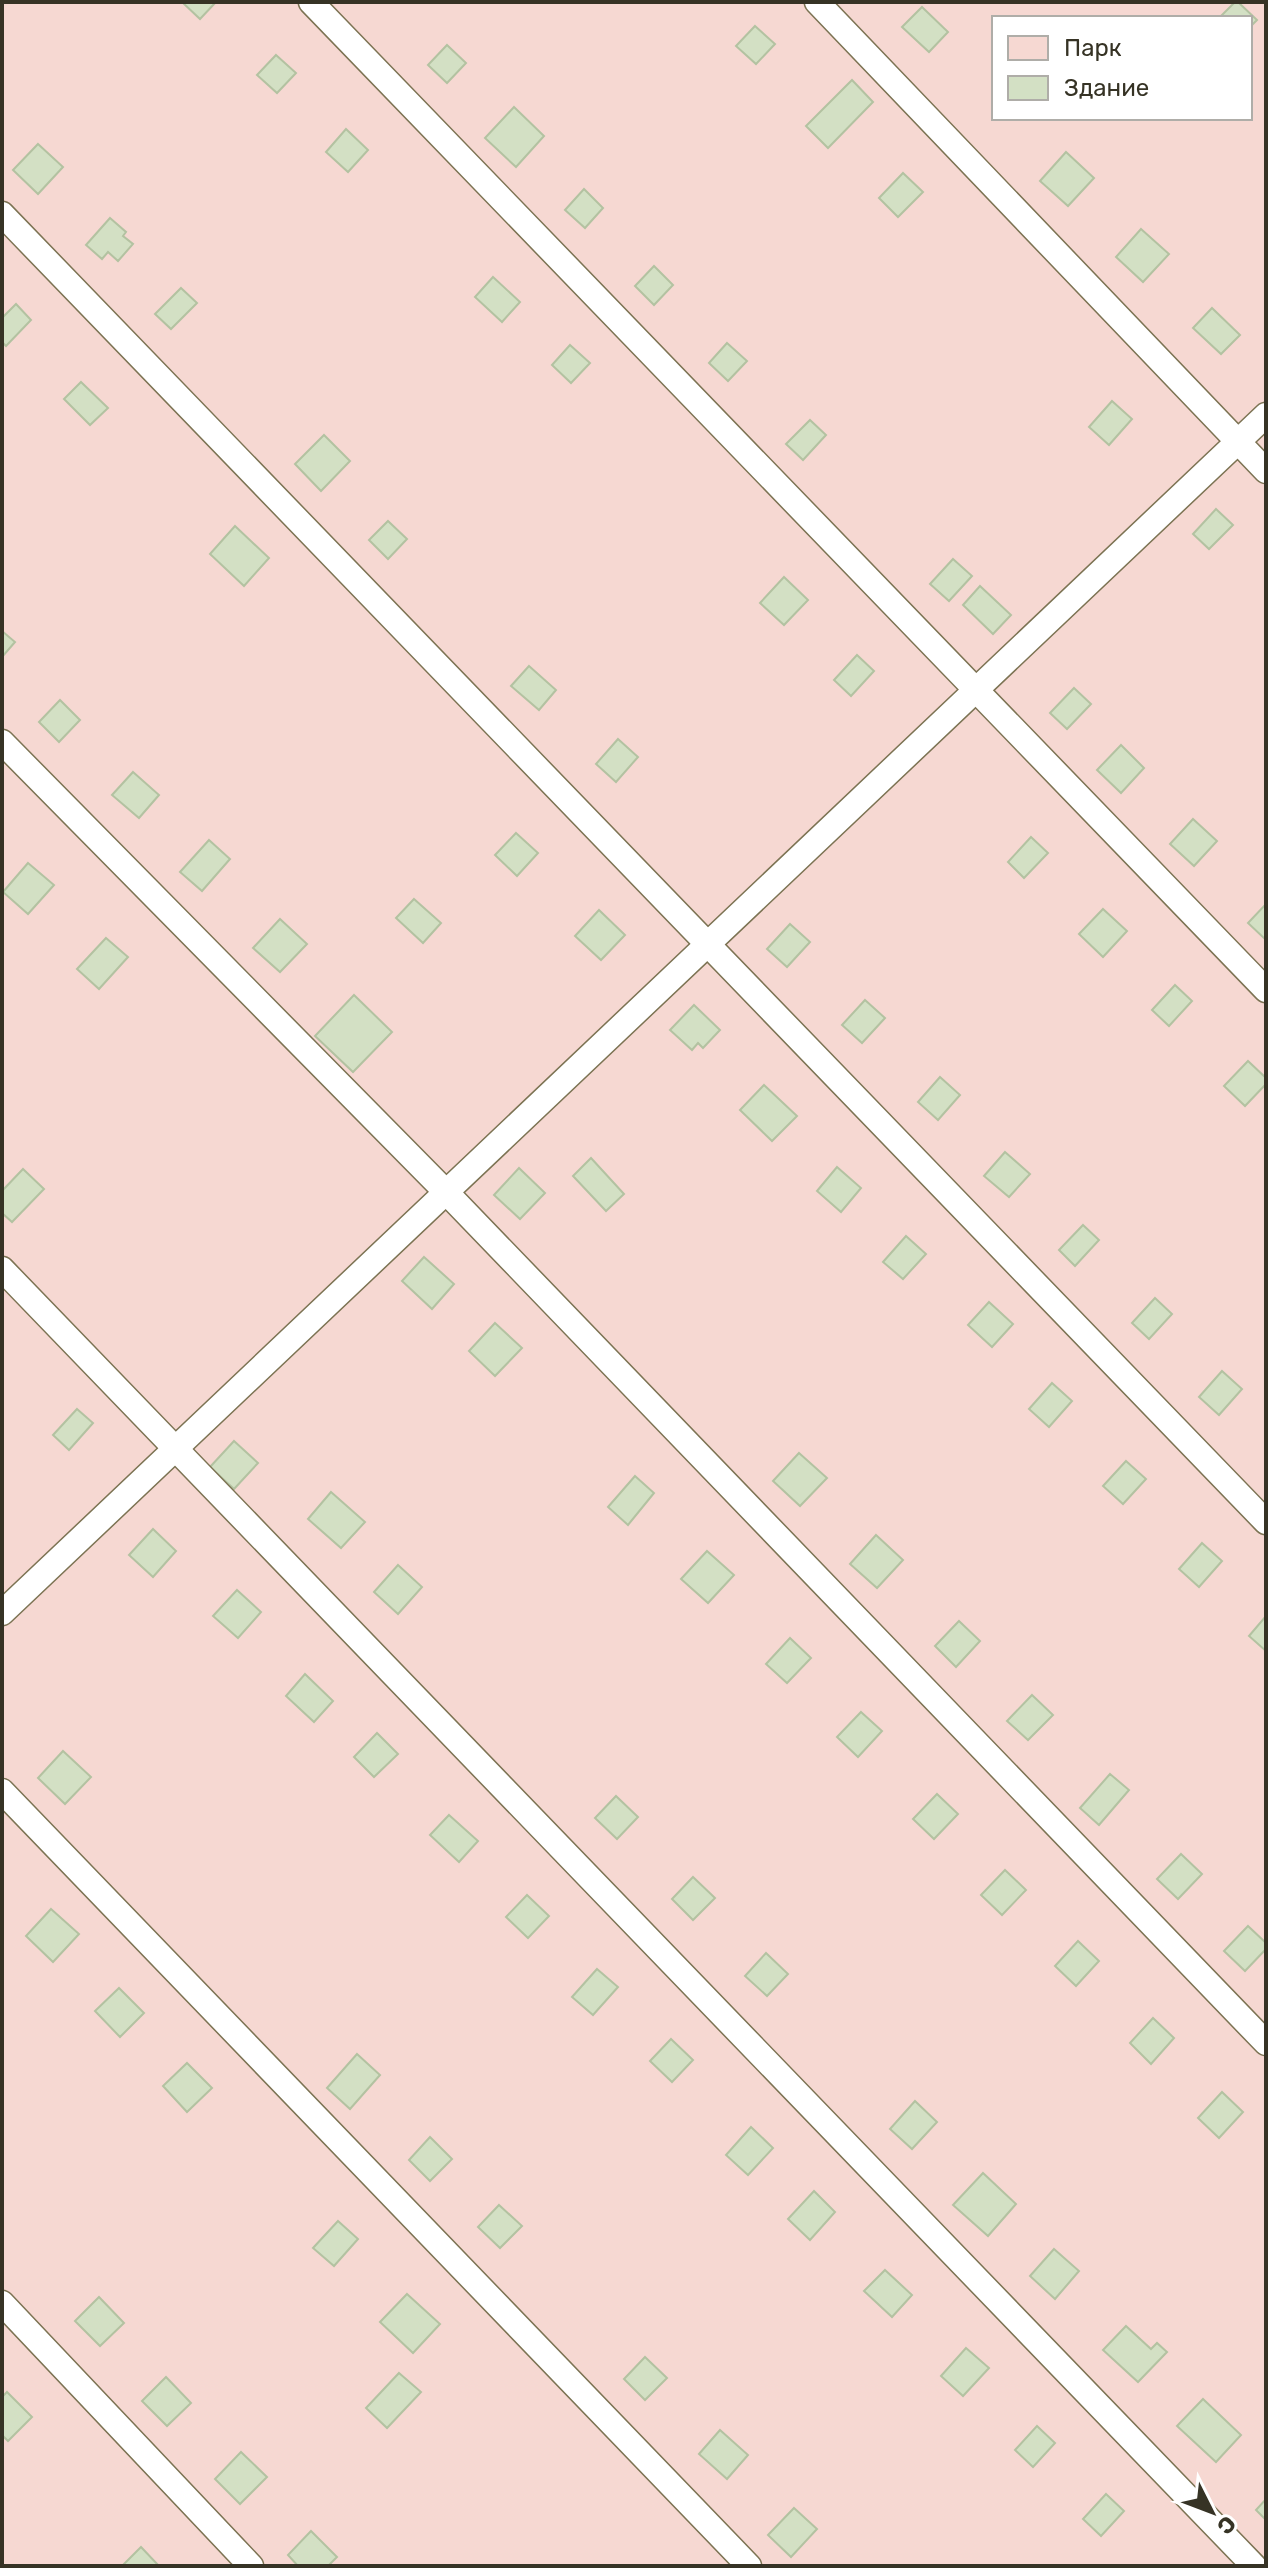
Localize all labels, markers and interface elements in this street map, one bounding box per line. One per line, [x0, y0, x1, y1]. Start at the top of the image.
legend [992, 16, 1252, 120]
text: Парк [1064, 34, 1122, 62]
text: Здание [1064, 74, 1149, 102]
north arrow [1172, 2472, 1252, 2552]
text: С [1211, 2510, 1242, 2540]

